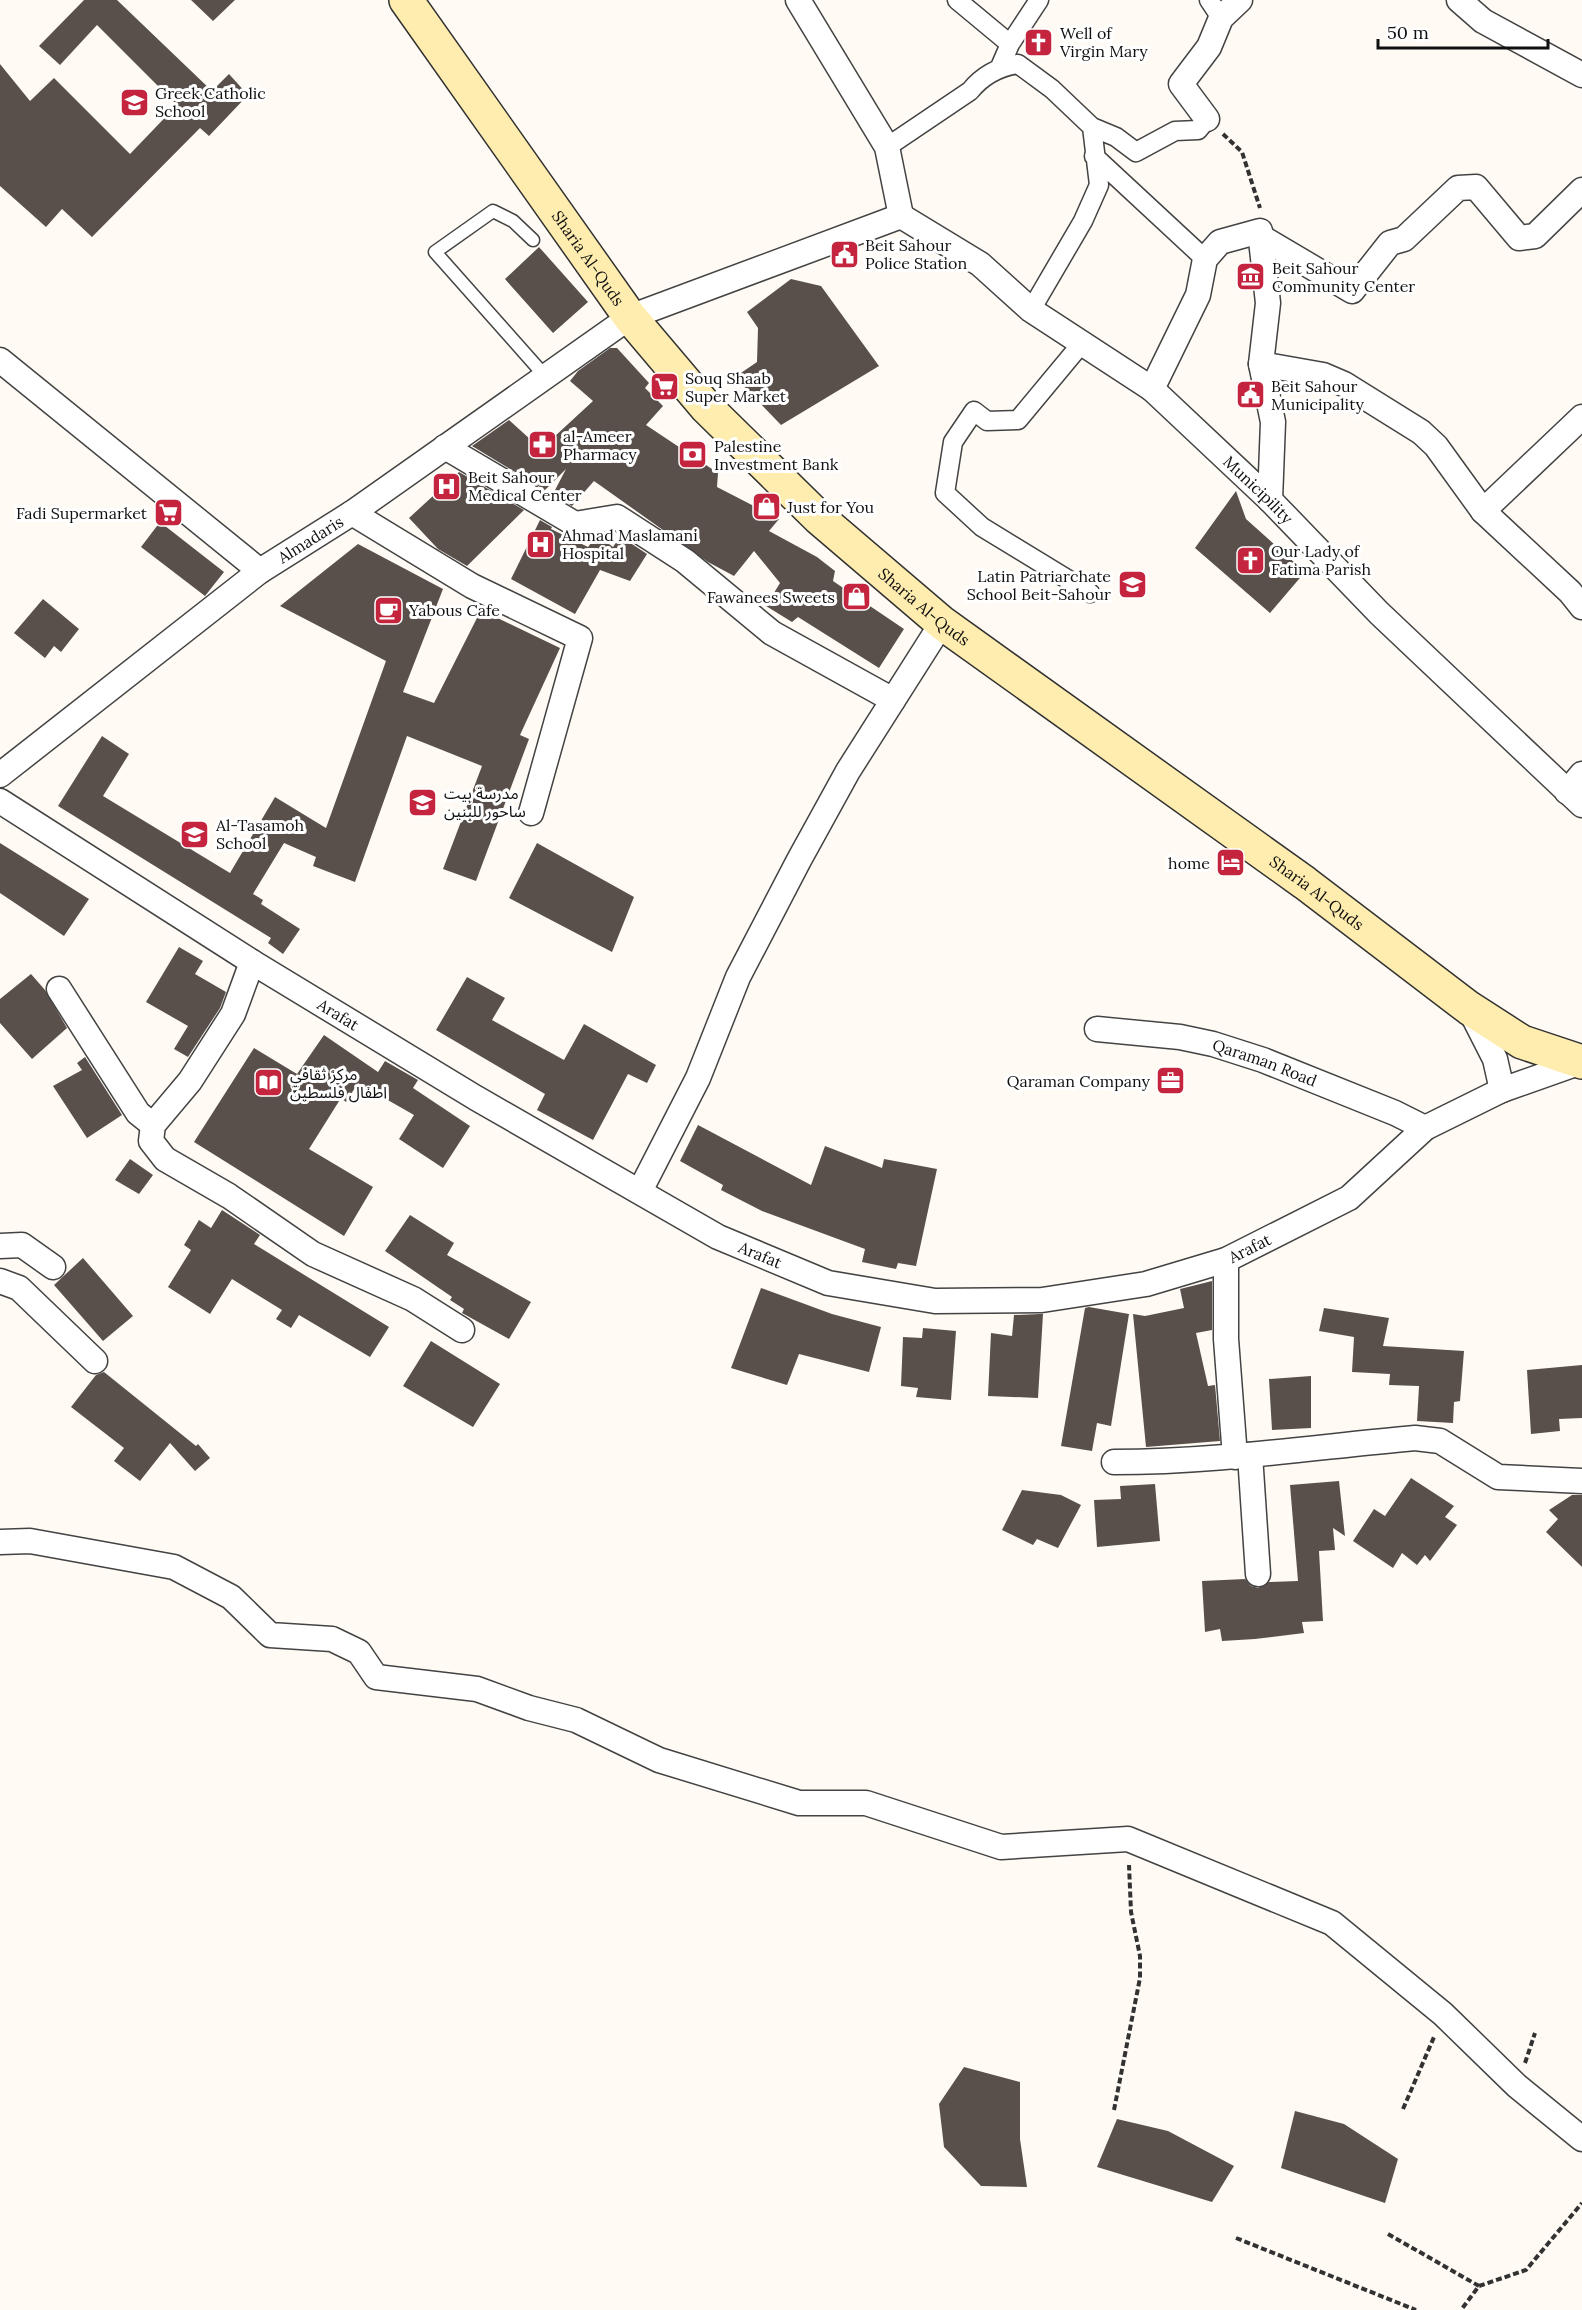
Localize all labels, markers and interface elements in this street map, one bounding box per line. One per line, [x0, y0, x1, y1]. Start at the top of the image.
scale bar [1378, 12, 1548, 50]
text: 50 m [1387, 21, 1429, 44]
place label: Well of Virgin Mary [1059, 23, 1148, 61]
church icon: Well of Virgin Mary [1023, 26, 1055, 58]
place label: Greek Catholic School [155, 83, 266, 121]
school or university icon: Greek Catholic School [118, 86, 150, 118]
street label: Sharia Al-Quds [548, 206, 629, 310]
place label: Beit Sahour Police Station [865, 235, 967, 273]
public building icon: Beit Sahour Police Station [828, 238, 860, 270]
place label: Beit Sahour Community Center [1272, 258, 1415, 296]
museum icon: Beit Sahour Community Center [1235, 261, 1267, 293]
place label: Souq Shaab Super Market [685, 368, 787, 406]
supermarket icon: Souq Shaab Super Market [648, 371, 680, 403]
place label: Beit Sahour Municipality [1271, 376, 1365, 414]
public building icon: Beit Sahour Municipality [1234, 379, 1266, 411]
place label: al-Ameer Pharmacy [563, 426, 637, 464]
pharmacy icon: al-Ameer Pharmacy [526, 429, 558, 461]
place label: Palestine Investment Bank [714, 436, 839, 474]
bank icon: Palestine Investment Bank [677, 439, 709, 471]
street label: Municipility [1219, 451, 1298, 528]
place label: Beit Sahour Medical Center [468, 467, 582, 505]
hospital icon: Beit Sahour Medical Center [431, 470, 463, 502]
shop icon: Just for You [750, 491, 782, 523]
supermarket icon: Fadi Supermarket [152, 497, 184, 529]
place label: Just for You [786, 497, 875, 517]
place label: Fadi Supermarket [16, 503, 148, 523]
street label: Almadaris [273, 511, 347, 568]
place label: Ahmad Maslamani Hospital [561, 525, 698, 563]
hospital icon: Ahmad Maslamani Hospital [525, 528, 557, 560]
place label: Our Lady of Fatima Parish [1271, 541, 1371, 579]
church icon: Our Lady of Fatima Parish [1234, 544, 1266, 576]
street label: Sharia Al-Quds [874, 563, 974, 650]
place label: Latin Patriarchate School Beit-Sahour [967, 566, 1111, 604]
school or university icon: Latin Patriarchate School Beit-Sahour [1116, 569, 1148, 601]
shop icon: Fawanees Sweets [840, 581, 872, 613]
place label: Fawanees Sweets [707, 587, 835, 607]
cafe icon: Yabous Cafe [372, 594, 404, 626]
place label: Yabous Cafe [408, 600, 500, 620]
place label: مدرسة بيت ساحور للبنين [444, 783, 526, 821]
school or university icon: مدرسة بيت ساحور للبنين [407, 786, 439, 818]
place label: Al-Tasamoh School [215, 815, 305, 853]
school or university icon: Al-Tasamoh School [179, 818, 211, 850]
hotel icon: home [1215, 847, 1247, 879]
street label: Sharia Al-Quds [1266, 851, 1368, 934]
place label: home [1168, 853, 1210, 873]
street label: Arafat [313, 994, 363, 1035]
street label: Qaraman Road [1210, 1034, 1320, 1091]
place label: مركز ثقافي اطفال فلسطين [290, 1064, 387, 1103]
office icon: Qaraman Company [1155, 1065, 1187, 1097]
library icon: مركز ثقافي اطفال فلسطين [253, 1067, 285, 1099]
place label: Qaraman Company [1007, 1071, 1151, 1091]
street label: Arafat [1224, 1229, 1275, 1268]
street label: Arafat [735, 1236, 786, 1273]

